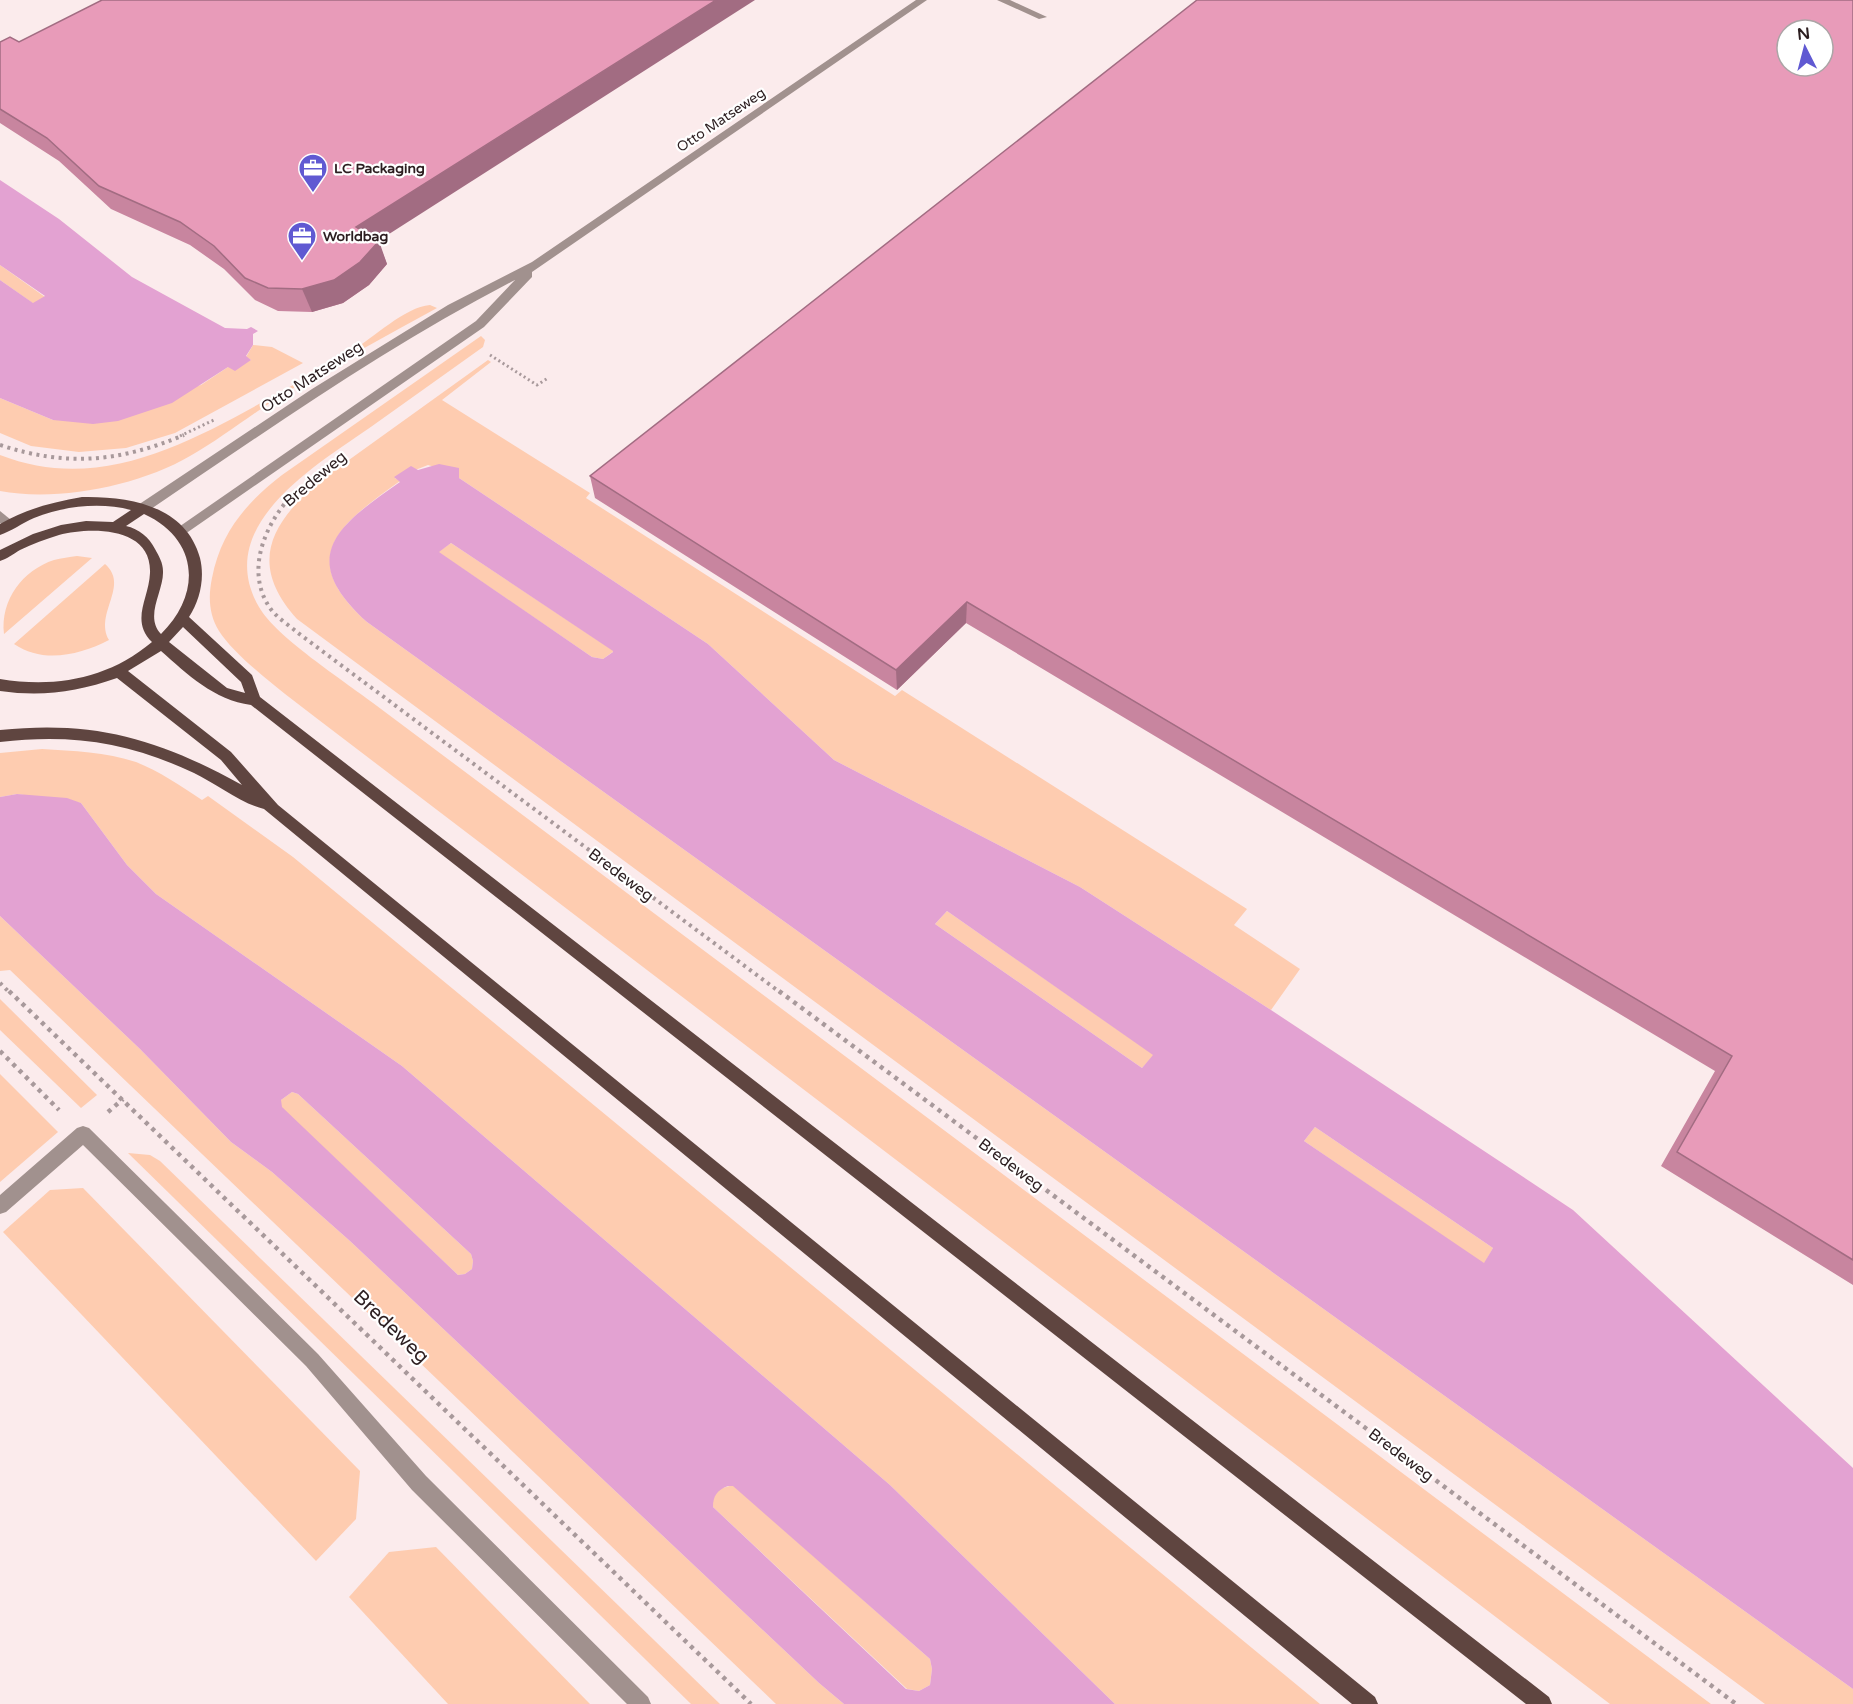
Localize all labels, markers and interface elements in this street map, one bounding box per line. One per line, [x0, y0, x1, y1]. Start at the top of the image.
north arrow [1775, 18, 1835, 78]
text: N [1796, 23, 1811, 45]
street label: Otto Matseweg [674, 84, 768, 156]
office icon: LC Packaging [297, 152, 329, 194]
place label: LC Packaging [334, 160, 425, 177]
office icon: Worldbag [286, 220, 318, 262]
place label: Worldbag [323, 228, 388, 245]
street label: Otto Matseweg [257, 337, 367, 417]
street label: Bredeweg [279, 447, 351, 511]
street label: Bredeweg [584, 844, 658, 906]
street label: Bredeweg [974, 1134, 1048, 1196]
street label: Bredeweg [348, 1285, 434, 1369]
street label: Bredeweg [1364, 1424, 1438, 1486]

